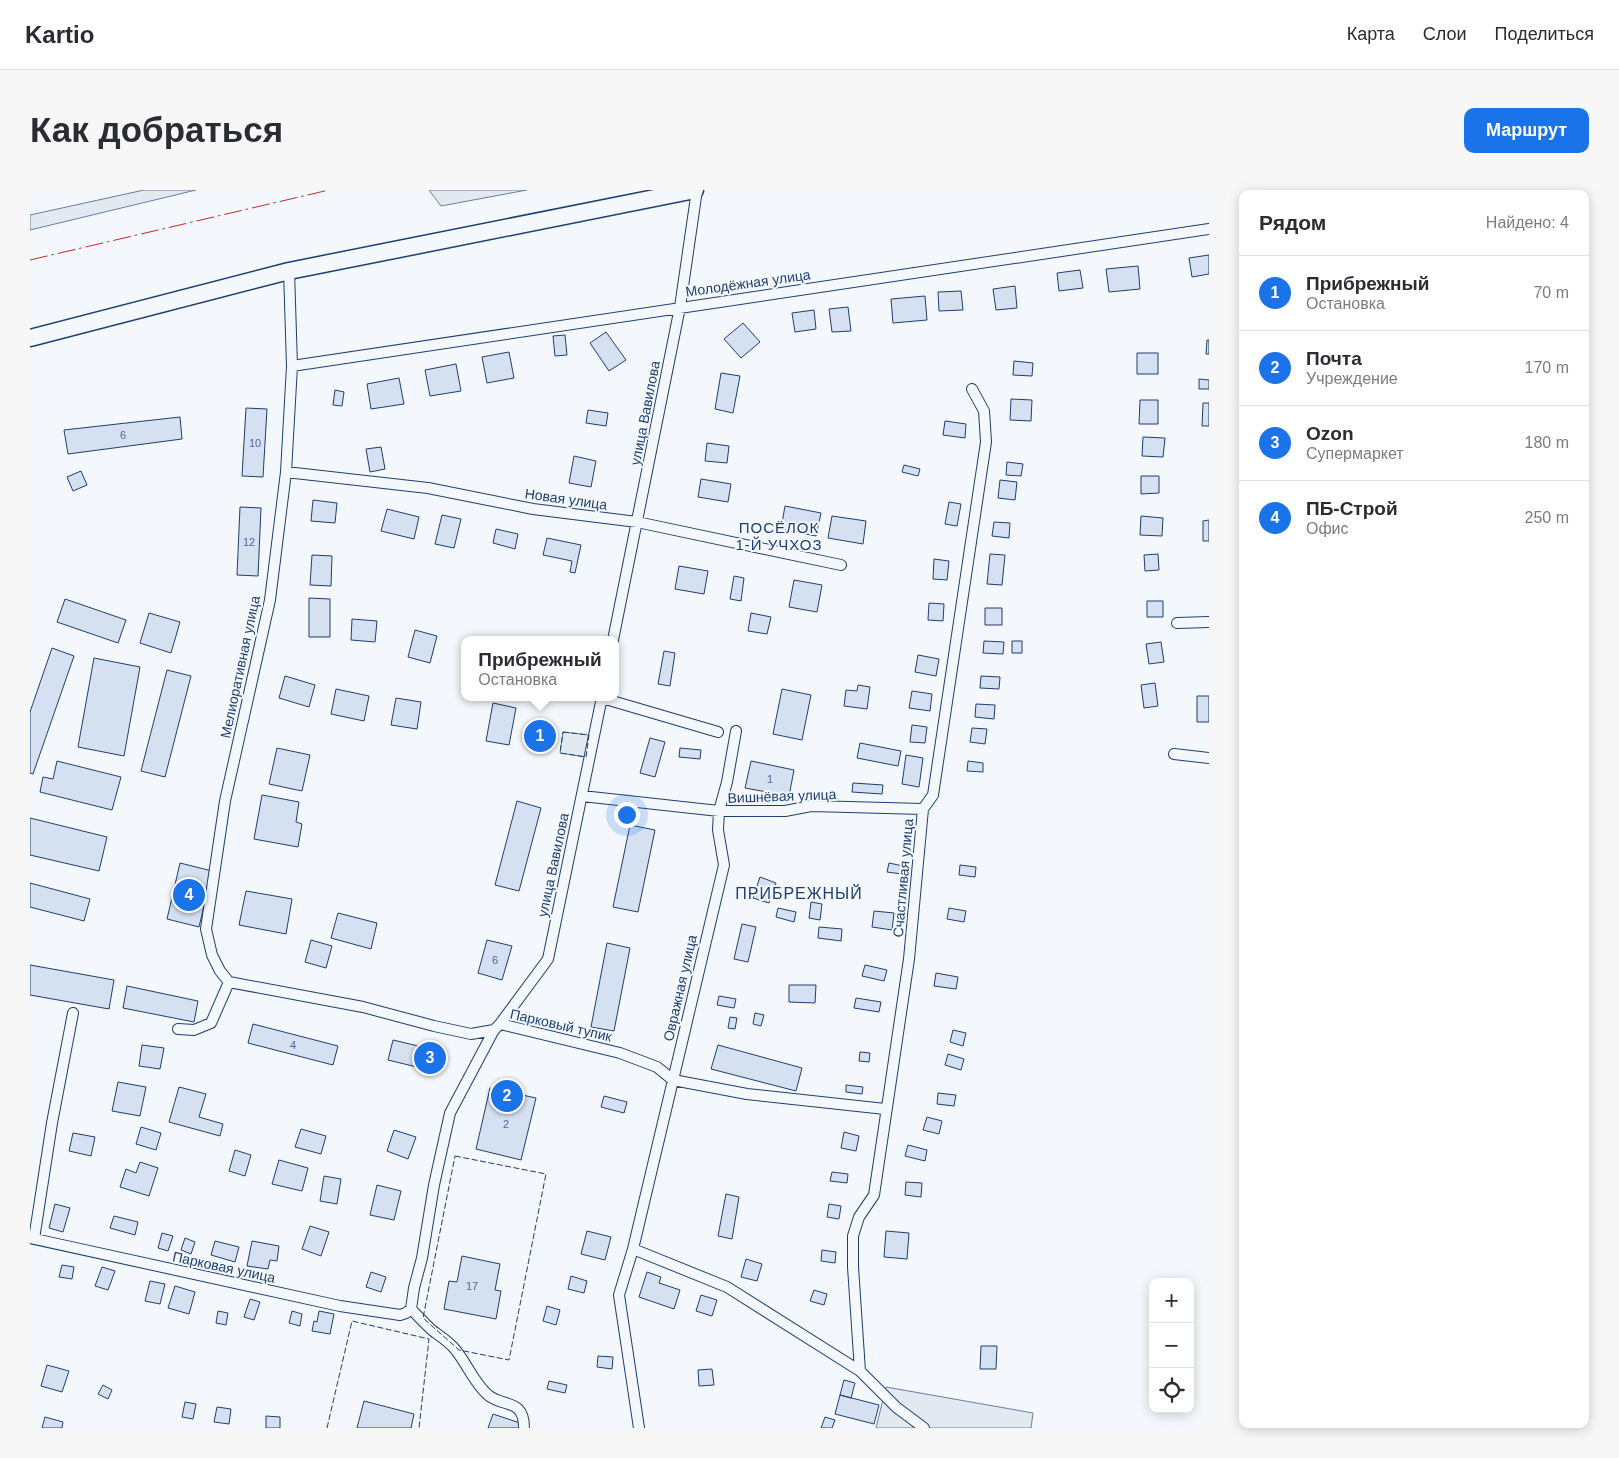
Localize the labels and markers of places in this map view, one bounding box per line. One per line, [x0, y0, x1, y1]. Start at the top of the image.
pin: 1 [524, 717, 556, 755]
pin: 4 [173, 876, 205, 914]
pin: 3 [414, 1039, 446, 1077]
pin: 2 [491, 1077, 523, 1115]

